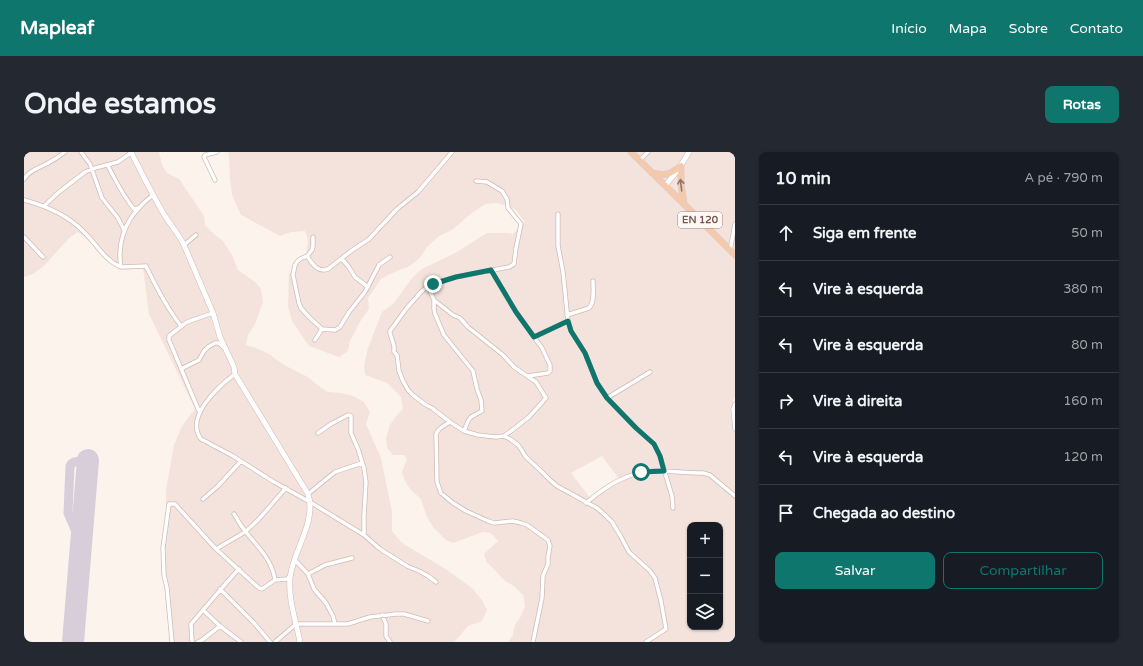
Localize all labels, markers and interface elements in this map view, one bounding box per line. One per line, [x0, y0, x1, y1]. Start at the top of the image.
text: Mapleaf [20, 17, 94, 39]
text: Início [891, 20, 927, 37]
text: Mapa [949, 20, 987, 37]
text: Sobre [1009, 20, 1048, 37]
text: Contato [1070, 20, 1123, 37]
button: Rotas [1045, 86, 1119, 123]
text: Onde estamos [24, 87, 216, 121]
text: 10 min [775, 168, 831, 189]
text: A pé · 790 m [1024, 170, 1103, 186]
one-way arrow [678, 179, 685, 192]
road number: EN 120 [678, 212, 722, 228]
icon: ahead [775, 222, 797, 244]
text: Siga em frente [813, 224, 917, 242]
text: 50 m [1071, 225, 1103, 241]
route end [424, 275, 442, 293]
icon: left [775, 278, 797, 300]
text: Vire à esquerda [813, 280, 923, 298]
text: 380 m [1063, 281, 1103, 297]
icon: left [775, 334, 797, 356]
text: Vire à esquerda [813, 336, 923, 354]
text: 80 m [1071, 337, 1103, 353]
icon: right [775, 390, 797, 412]
text: Vire à direita [813, 392, 902, 410]
text: 160 m [1063, 393, 1103, 409]
icon: left [775, 446, 797, 468]
text: Vire à esquerda [813, 448, 923, 466]
text: 120 m [1063, 449, 1103, 465]
route start [632, 463, 650, 481]
icon: arrive [775, 502, 797, 524]
text: Chegada ao destino [813, 504, 955, 522]
map controls [687, 522, 723, 630]
button: + [687, 522, 723, 558]
button: Salvar [775, 552, 935, 589]
button: Compartilhar [943, 552, 1103, 589]
button: − [687, 558, 723, 594]
button: layers [687, 594, 723, 630]

